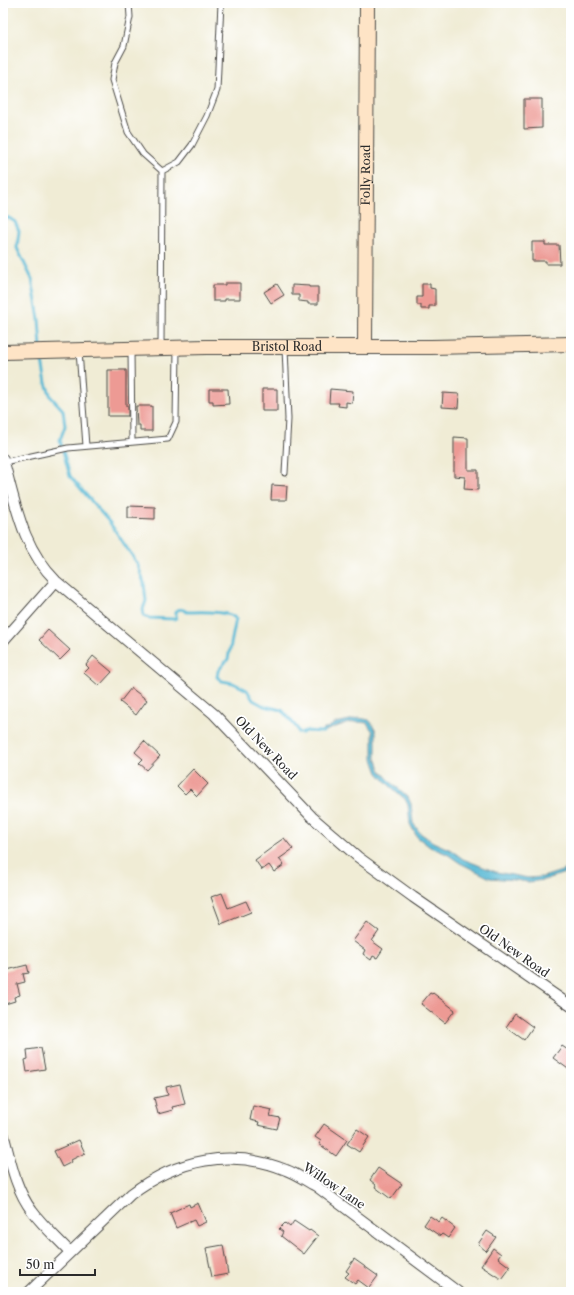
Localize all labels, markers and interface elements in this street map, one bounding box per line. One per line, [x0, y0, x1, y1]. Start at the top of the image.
street label: Folly Road [358, 144, 373, 206]
street label: Bristol Road [252, 339, 323, 354]
street label: Old New Road [232, 713, 301, 783]
street label: Old New Road [476, 921, 553, 981]
street label: Willow Lane [299, 1159, 369, 1212]
scale bar [20, 1251, 95, 1277]
text: 50 m [26, 1257, 55, 1272]

